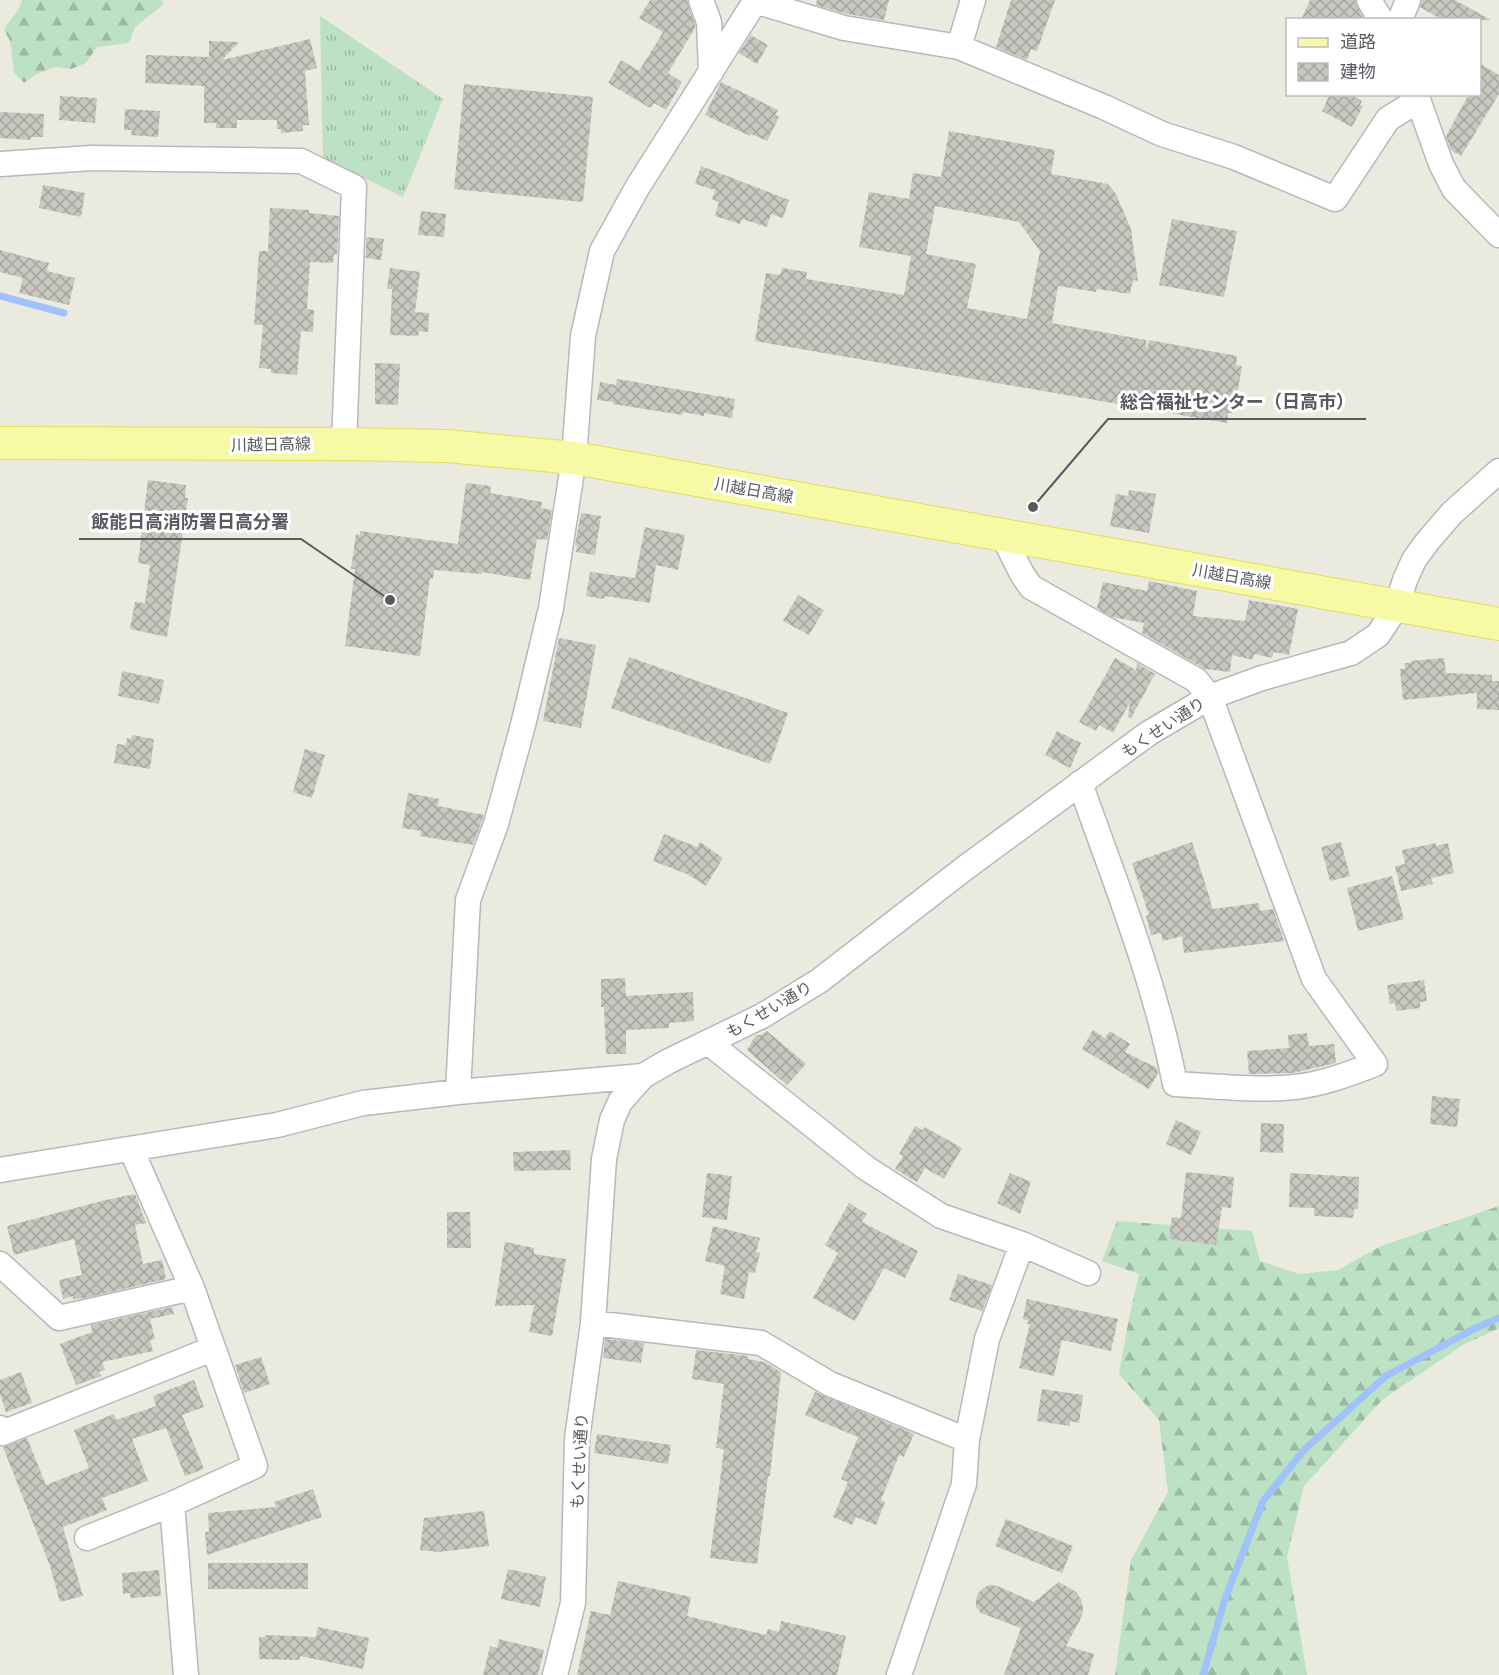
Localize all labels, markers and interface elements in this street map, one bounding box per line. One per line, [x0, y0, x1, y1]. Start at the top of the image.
legend [1286, 18, 1481, 96]
text: 道路 [1340, 29, 1376, 54]
text: 建物 [1340, 59, 1376, 84]
callout: 総合福祉センター（日高市） [1108, 383, 1366, 419]
text: 総合福祉センター（日高市） [1120, 389, 1354, 414]
street label: 川越日高線 [231, 432, 311, 456]
street label: 川越日高線 [713, 472, 795, 508]
callout: 飯能日高消防署日高分署 [79, 503, 301, 539]
text: 飯能日高消防署日高分署 [91, 509, 289, 534]
street label: 川越日高線 [1191, 558, 1273, 594]
street label: もくせい通り [1117, 692, 1209, 762]
street label: もくせい通り [722, 975, 816, 1043]
street label: もくせい通り [566, 1412, 592, 1510]

